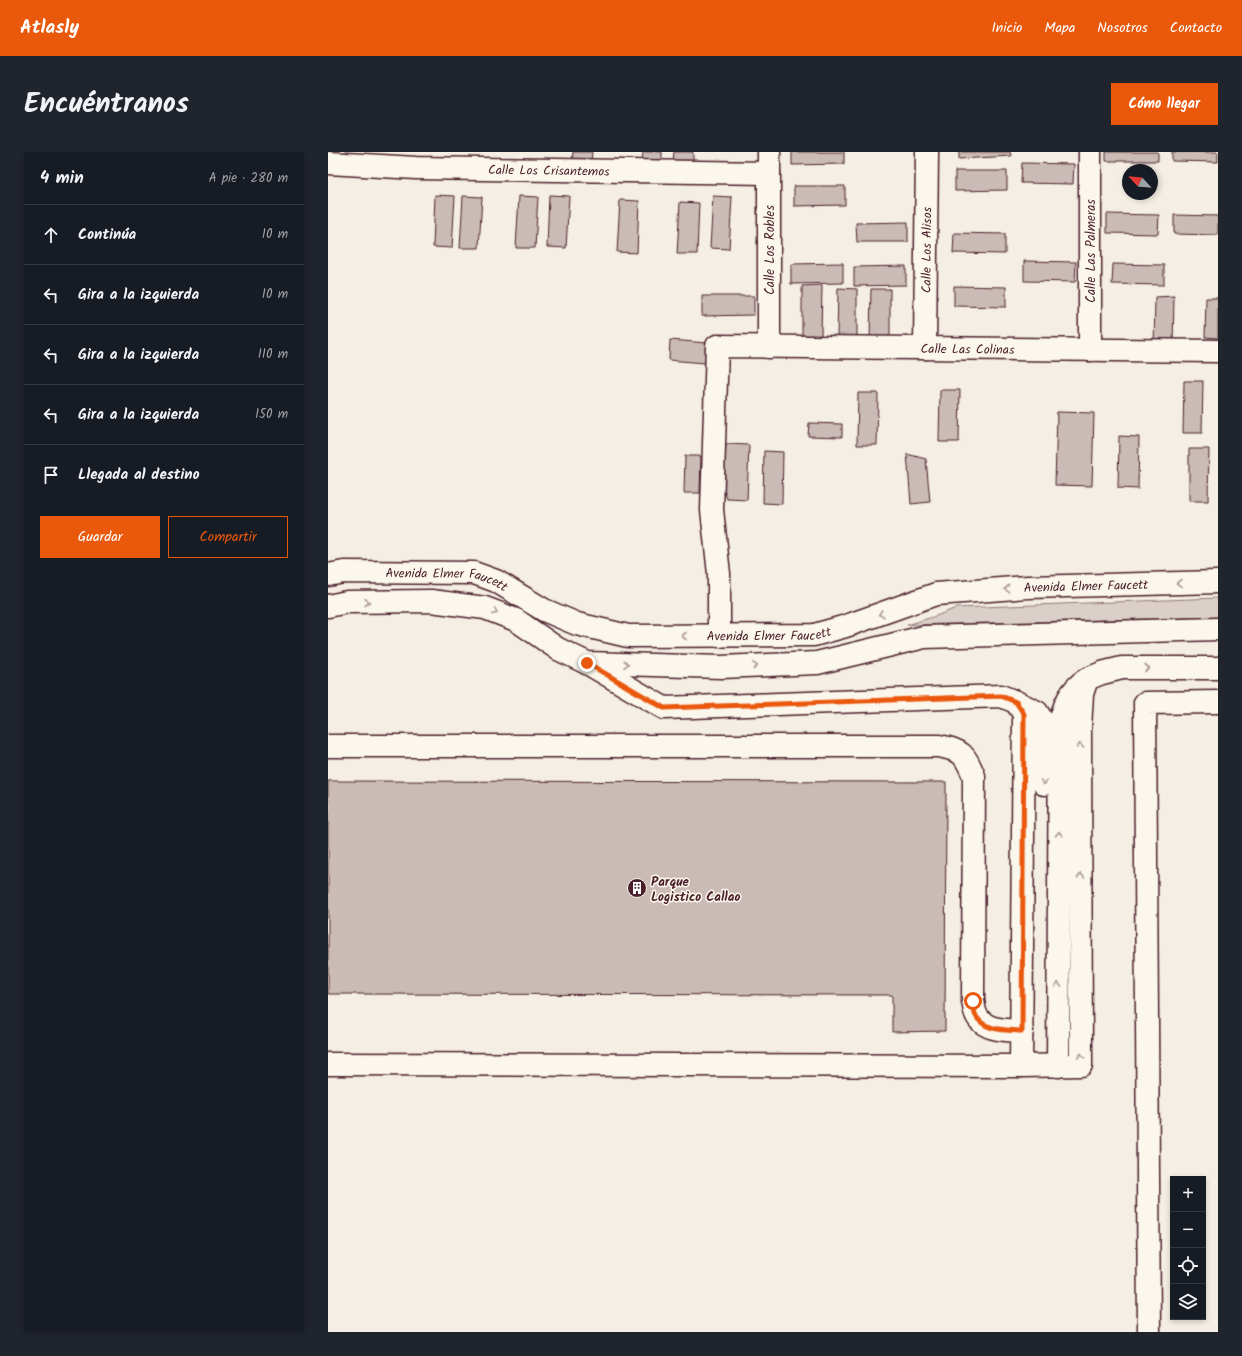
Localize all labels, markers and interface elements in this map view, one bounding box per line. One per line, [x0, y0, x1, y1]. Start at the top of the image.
text: Atlasly [20, 13, 79, 43]
text: Inicio [991, 17, 1022, 39]
text: Mapa [1044, 17, 1075, 39]
text: Nosotros [1097, 17, 1148, 39]
text: Contacto [1170, 17, 1222, 39]
text: Encuéntranos [24, 82, 189, 127]
button: Cómo llegar [1111, 83, 1218, 125]
street label: Calle Los Crisantemos [488, 160, 610, 183]
north arrow [1122, 164, 1158, 200]
text: 4 min [40, 165, 84, 192]
text: A pie · 280 m [209, 168, 288, 189]
street label: Calle Las Palmeras [1081, 199, 1102, 303]
street label: Calle Los Robles [760, 205, 781, 295]
street label: Calle Los Alisos [917, 206, 938, 293]
text: Continúa [78, 223, 136, 247]
icon: ahead [40, 224, 62, 246]
text: 10 m [262, 224, 288, 245]
text: Gira a la izquierda [78, 283, 199, 307]
icon: left [40, 284, 62, 306]
text: 10 m [262, 284, 288, 305]
street label: Calle Las Colinas [920, 339, 1015, 361]
text: Gira a la izquierda [78, 343, 199, 367]
icon: left [40, 344, 62, 366]
text: 110 m [258, 344, 288, 365]
text: Gira a la izquierda [78, 403, 199, 427]
icon: left [40, 404, 62, 426]
text: 150 m [255, 404, 288, 425]
text: Llegada al destino [78, 463, 200, 487]
icon: arrive [40, 464, 62, 486]
button: Guardar [40, 516, 160, 558]
button: Compartir [168, 516, 288, 558]
street label: Avenida Elmer Faucett [385, 563, 512, 598]
street label: Avenida Elmer Faucett [1023, 575, 1149, 599]
one-way arrow [1176, 579, 1182, 587]
one-way arrow [1004, 584, 1010, 593]
one-way arrow [364, 598, 370, 606]
one-way arrow [492, 607, 499, 615]
one-way arrow [878, 610, 885, 618]
street label: Avenida Elmer Faucett [707, 621, 835, 648]
one-way arrow [681, 632, 687, 640]
route end [578, 654, 596, 672]
one-way arrow [623, 660, 629, 668]
one-way arrow [752, 661, 758, 670]
one-way arrow [1144, 664, 1150, 672]
one-way arrow [1076, 743, 1084, 749]
one-way arrow [1040, 779, 1048, 785]
one-way arrow [1055, 831, 1063, 837]
place label: Parque Logistico Callao [651, 872, 740, 908]
one-way arrow [1077, 873, 1085, 879]
building icon: Parque Logistico Callao [626, 877, 648, 899]
one-way arrow [1054, 982, 1062, 988]
route start [964, 992, 982, 1010]
one-way arrow [1077, 1053, 1085, 1059]
map controls [1170, 1176, 1206, 1320]
button: + [1170, 1176, 1206, 1212]
button: − [1170, 1212, 1206, 1248]
button: locate [1170, 1248, 1206, 1284]
button: layers [1170, 1284, 1206, 1320]

